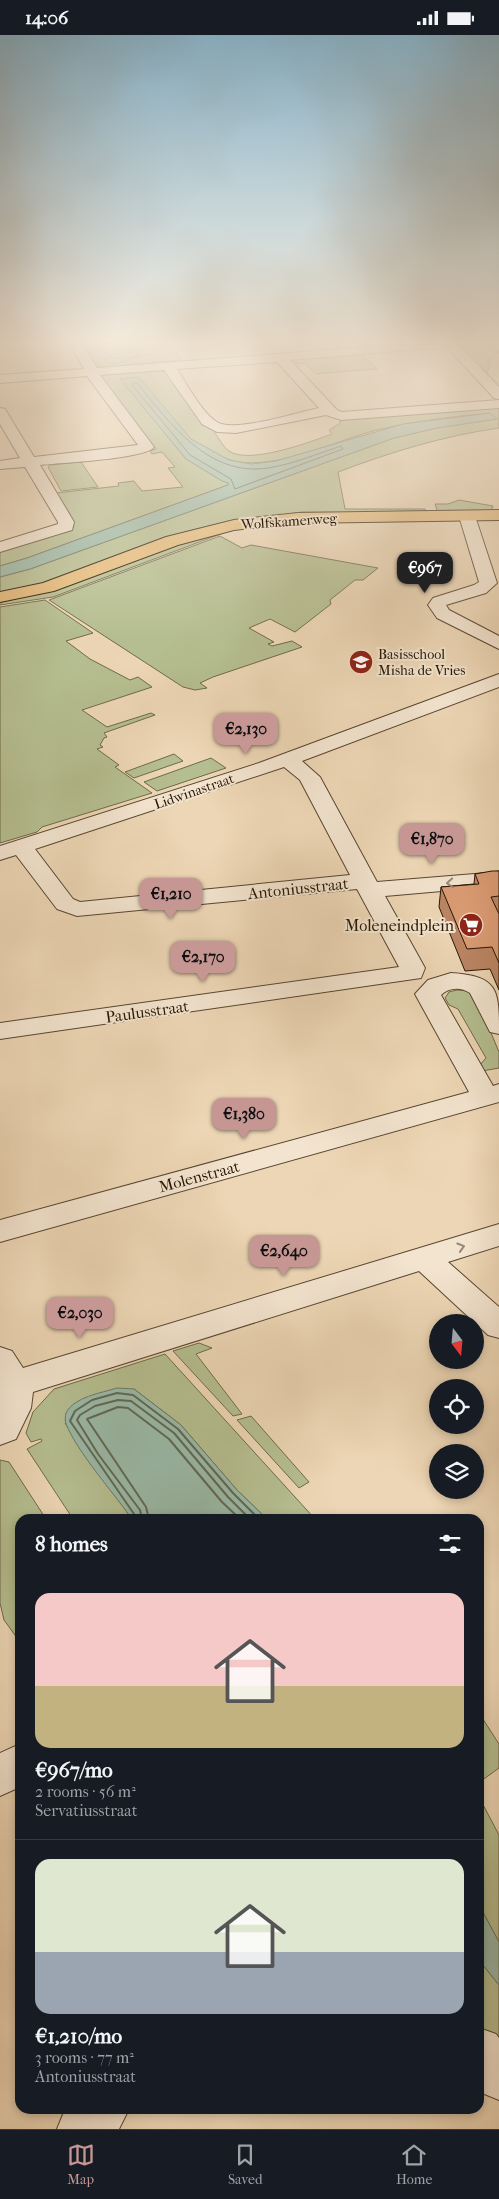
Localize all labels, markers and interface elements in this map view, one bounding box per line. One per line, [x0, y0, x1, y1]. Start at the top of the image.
text: 14:06 [25, 7, 68, 29]
street label: Wolfskamerweg [239, 510, 338, 533]
pin: €967 [395, 551, 455, 594]
text: €967 [408, 558, 442, 577]
place label: Basisschool Misha de Vries [378, 646, 465, 679]
school or university icon: Basisschool Misha de Vries [348, 649, 374, 675]
pin: €2,130 [205, 713, 287, 755]
text: €2,130 [225, 719, 267, 738]
street label: Lidwinastraat [152, 770, 236, 813]
pin: €1,870 [391, 823, 473, 865]
text: €1,870 [410, 829, 454, 848]
street label: Antoniusstraat [246, 874, 350, 903]
pin: €1,210 [130, 877, 212, 920]
one-way arrow [446, 877, 454, 888]
text: €1,210 [150, 884, 192, 903]
supermarket icon: Moleneindplein [458, 912, 484, 938]
place label: Moleneindplein [345, 916, 455, 935]
pin: €2,170 [162, 941, 244, 983]
text: €2,170 [181, 947, 225, 966]
street label: Paulusstraat [104, 996, 190, 1027]
pin: €1,380 [203, 1097, 285, 1140]
text: €1,380 [223, 1104, 265, 1123]
street label: Molenstraat [157, 1157, 242, 1196]
pin: €2,640 [243, 1235, 325, 1277]
text: €2,640 [260, 1241, 308, 1260]
one-way arrow [457, 1242, 465, 1252]
pin: €2,030 [39, 1297, 121, 1339]
text: €2,030 [57, 1303, 103, 1322]
north arrow [429, 1314, 484, 1369]
map controls [429, 1314, 484, 1499]
button: locate [429, 1379, 484, 1434]
button: layers [429, 1444, 484, 1499]
icon: filters [436, 1530, 464, 1558]
text: 8 homes [35, 1532, 108, 1556]
icon: home [205, 1626, 295, 1716]
text: €967/mo [35, 1758, 113, 1782]
text: 2 rooms · 56 m² [35, 1782, 136, 1801]
text: Servatiusstraat [35, 1801, 137, 1820]
icon: home [205, 1891, 295, 1981]
text: €1,210/mo [35, 2024, 122, 2048]
text: 3 rooms · 77 m² [35, 2048, 134, 2067]
text: Antoniusstraat [35, 2067, 136, 2086]
tab: Map [67, 2141, 95, 2188]
tab: Saved [228, 2141, 263, 2188]
tab: Home [396, 2141, 432, 2188]

